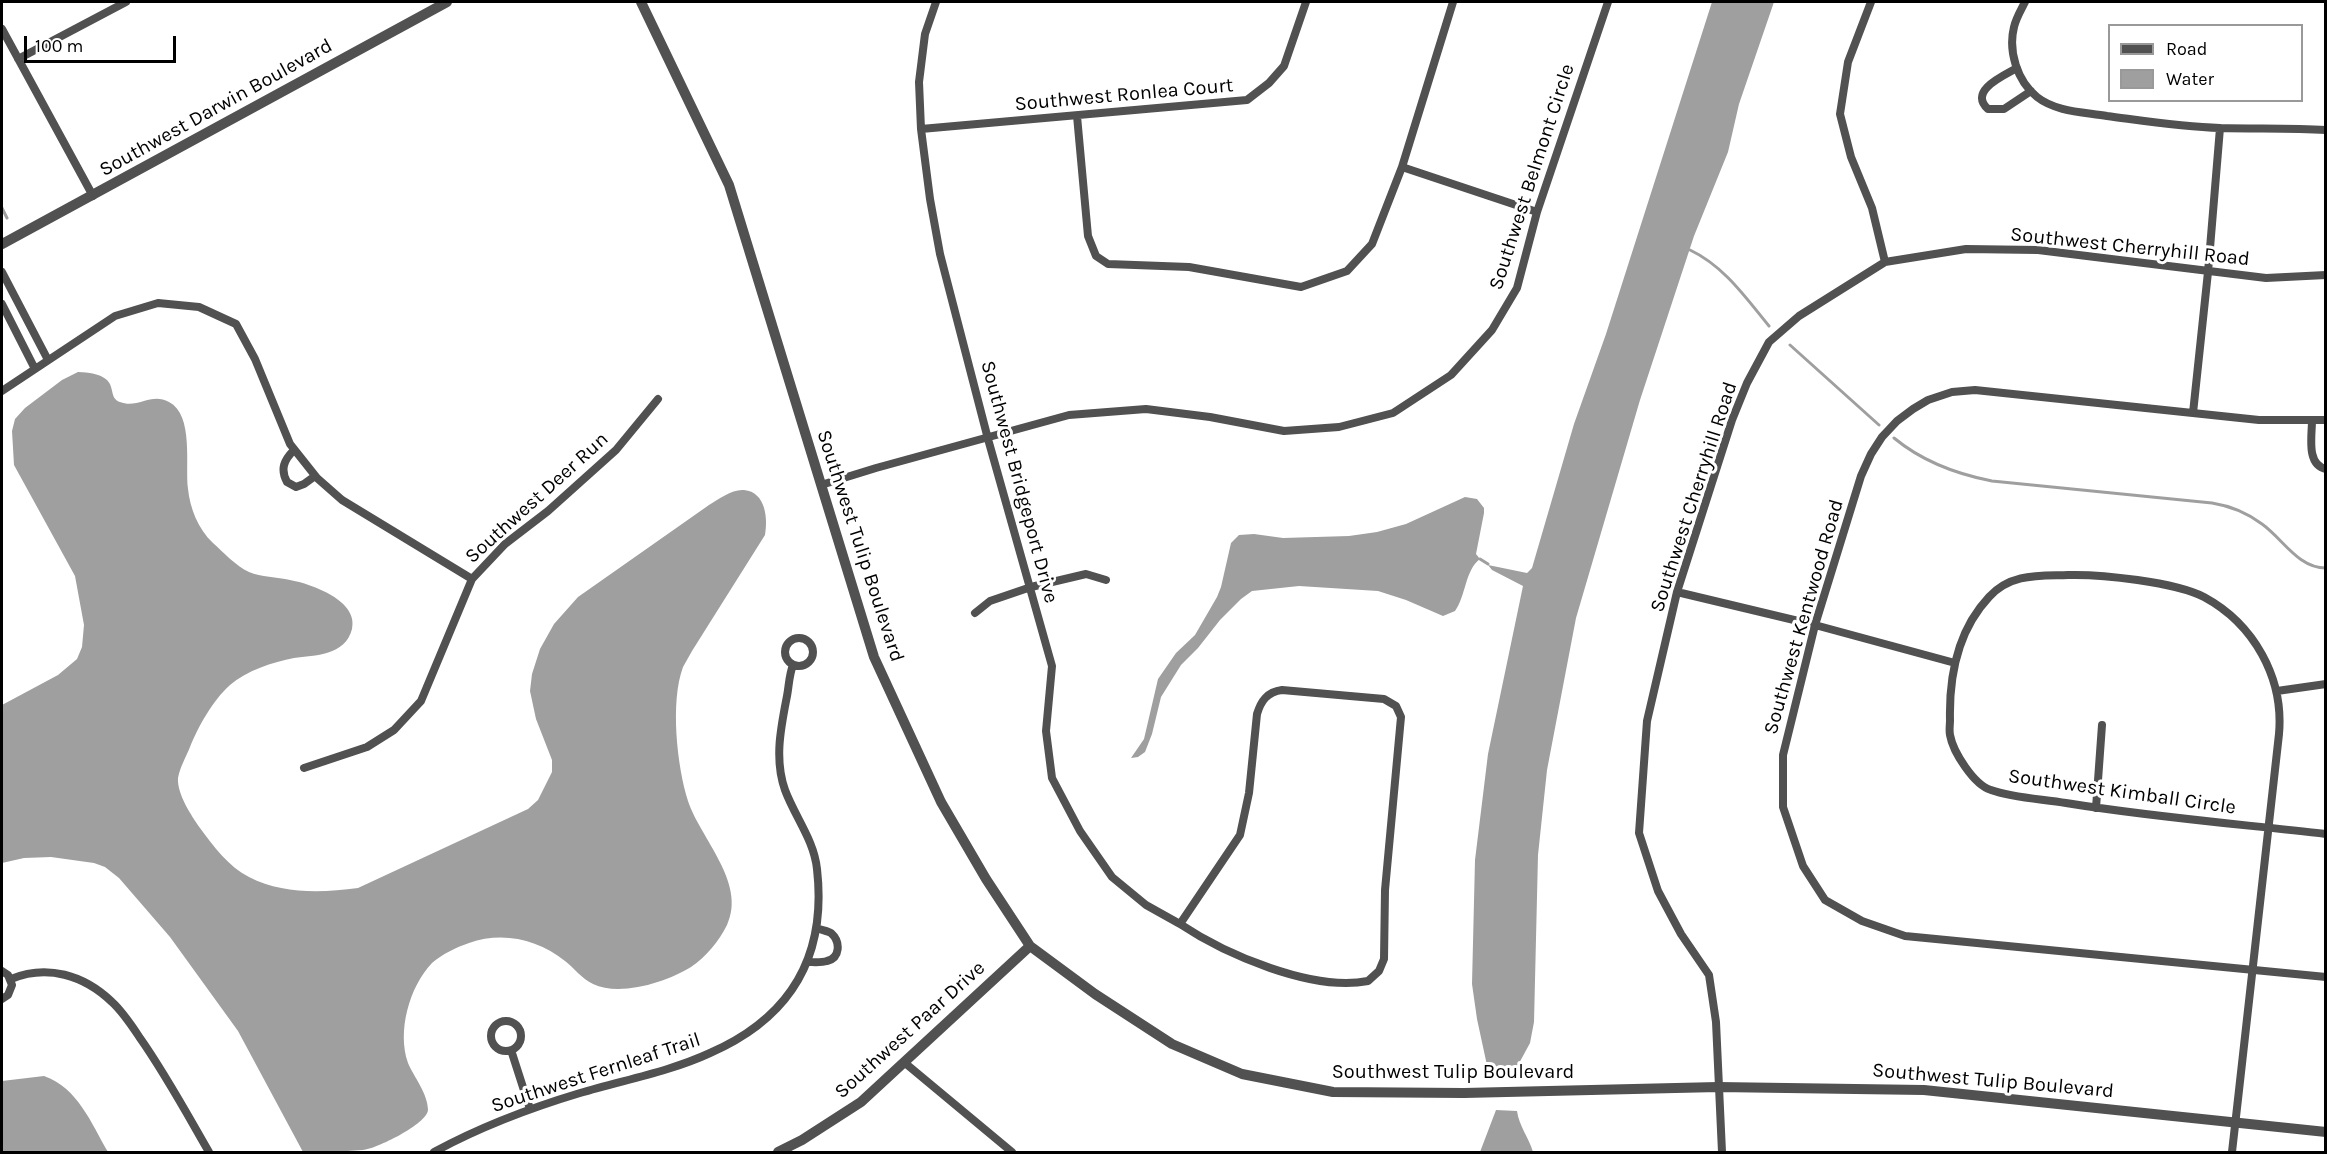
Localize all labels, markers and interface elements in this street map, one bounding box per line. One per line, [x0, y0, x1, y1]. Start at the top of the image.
scale bar [27, 24, 178, 62]
legend [2108, 24, 2303, 102]
street label: Southwest Darwin Boulevard [95, 34, 337, 182]
text: 100 m [35, 35, 83, 57]
text: Road [2166, 38, 2207, 60]
street label: Southwest Belmont Circle [1484, 61, 1580, 293]
text: Water [2166, 68, 2214, 90]
street label: Southwest Ronlea Court [1014, 73, 1234, 117]
street label: Southwest Cherryhill Road [2009, 222, 2251, 272]
street label: Southwest Bridgeport Drive [975, 358, 1063, 606]
street label: Southwest Cherryhill Road [1645, 379, 1743, 615]
street label: Southwest Deer Run [460, 427, 614, 569]
street label: Southwest Tulip Boulevard [811, 427, 909, 665]
street label: Southwest Kentwood Road [1759, 497, 1849, 737]
street label: Southwest Kimball Circle [2007, 764, 2237, 820]
street label: Southwest Paar Drive [830, 956, 990, 1104]
street label: Southwest Fernleaf Trail [488, 1028, 704, 1118]
street label: Southwest Tulip Boulevard [1871, 1058, 2115, 1104]
street label: Southwest Tulip Boulevard [1332, 1060, 1574, 1084]

